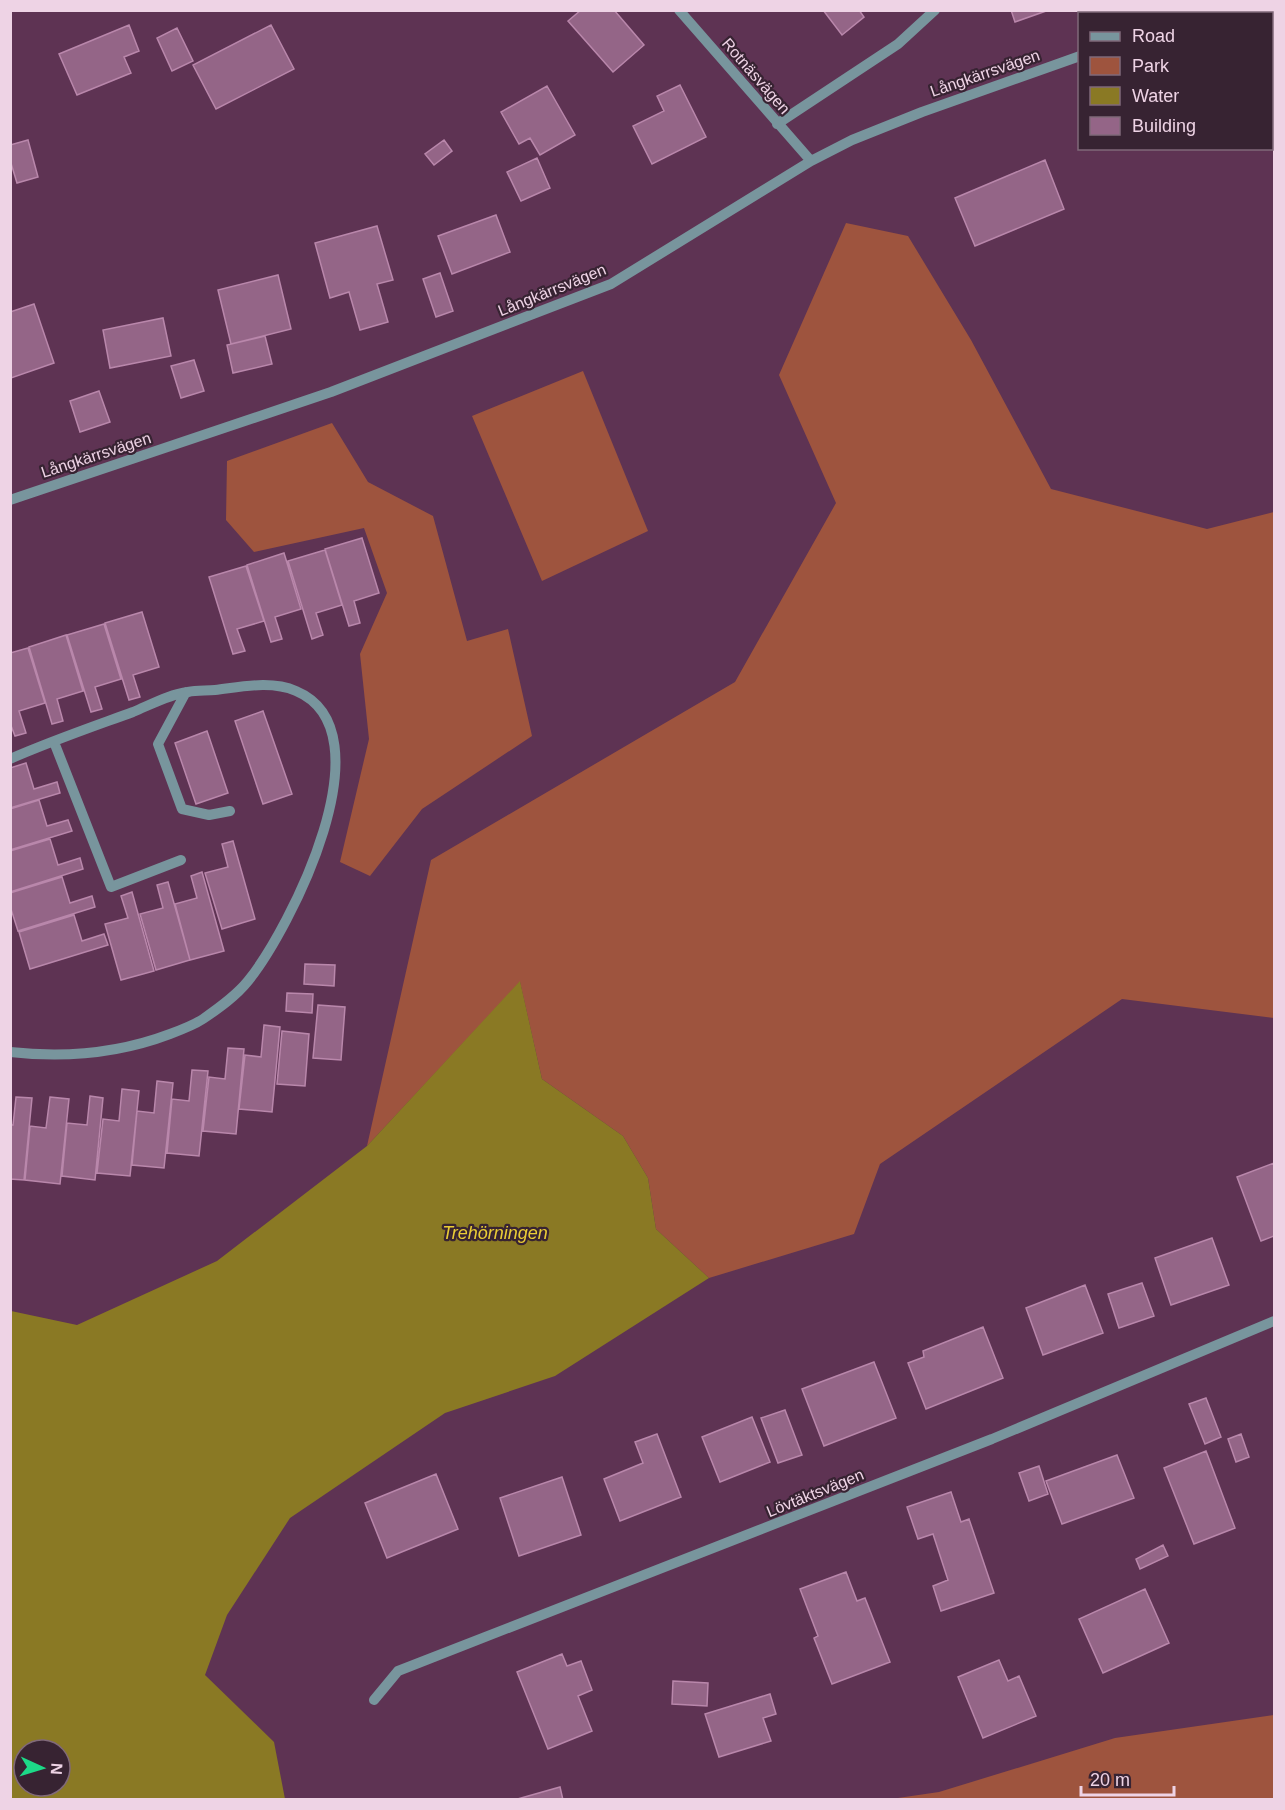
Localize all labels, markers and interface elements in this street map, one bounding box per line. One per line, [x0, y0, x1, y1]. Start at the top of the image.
legend [1078, 12, 1273, 150]
text: Road [1132, 26, 1175, 46]
street label: Rotnäsvägen [719, 35, 793, 117]
street label: Långkärrsvägen [928, 46, 1042, 100]
text: Park [1132, 56, 1170, 76]
text: Water [1132, 86, 1179, 106]
text: Building [1132, 116, 1196, 136]
street label: Långkärrsvägen [496, 261, 608, 319]
street label: Långkärrsvägen [39, 429, 153, 481]
water label: Trehörningen [442, 1223, 548, 1243]
street label: Lövtäktsvägen [764, 1466, 866, 1520]
north arrow [12, 1738, 72, 1798]
scale bar [1081, 1759, 1174, 1797]
text: N [48, 1763, 65, 1775]
text: 20 m [1090, 1770, 1130, 1790]

